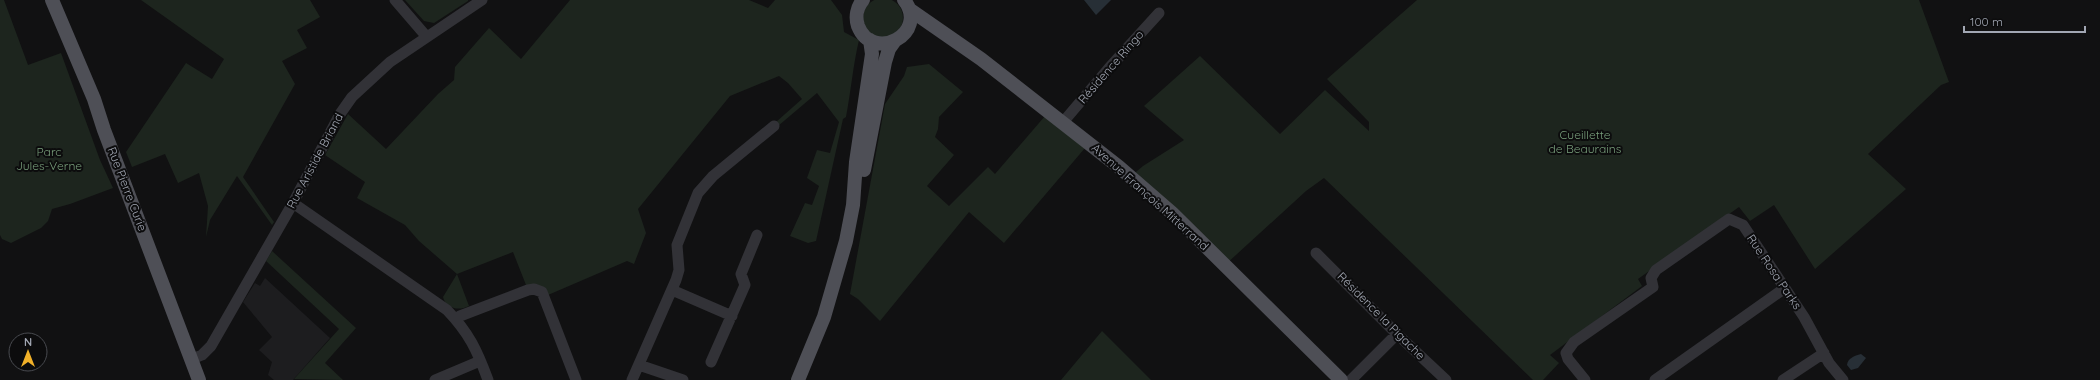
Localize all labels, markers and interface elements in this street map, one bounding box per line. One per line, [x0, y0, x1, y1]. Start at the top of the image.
scale bar [1964, 8, 2085, 34]
text: 100 m [1970, 14, 2003, 29]
street label: Résidence Ringo [1075, 27, 1147, 106]
street label: Rue Aristide Briand [283, 111, 346, 211]
park label: Cueillette de Beaurains [1549, 127, 1622, 156]
street label: Avenue François Mitterrand [1089, 140, 1212, 253]
park label: Parc Jules-Verne [16, 144, 82, 173]
street label: Rue Pierre Curie [105, 145, 150, 233]
street label: Rue Rosa Parks [1744, 231, 1805, 312]
street label: Résidence la Pigache [1334, 269, 1428, 363]
north arrow [8, 332, 48, 372]
text: N [24, 335, 32, 349]

